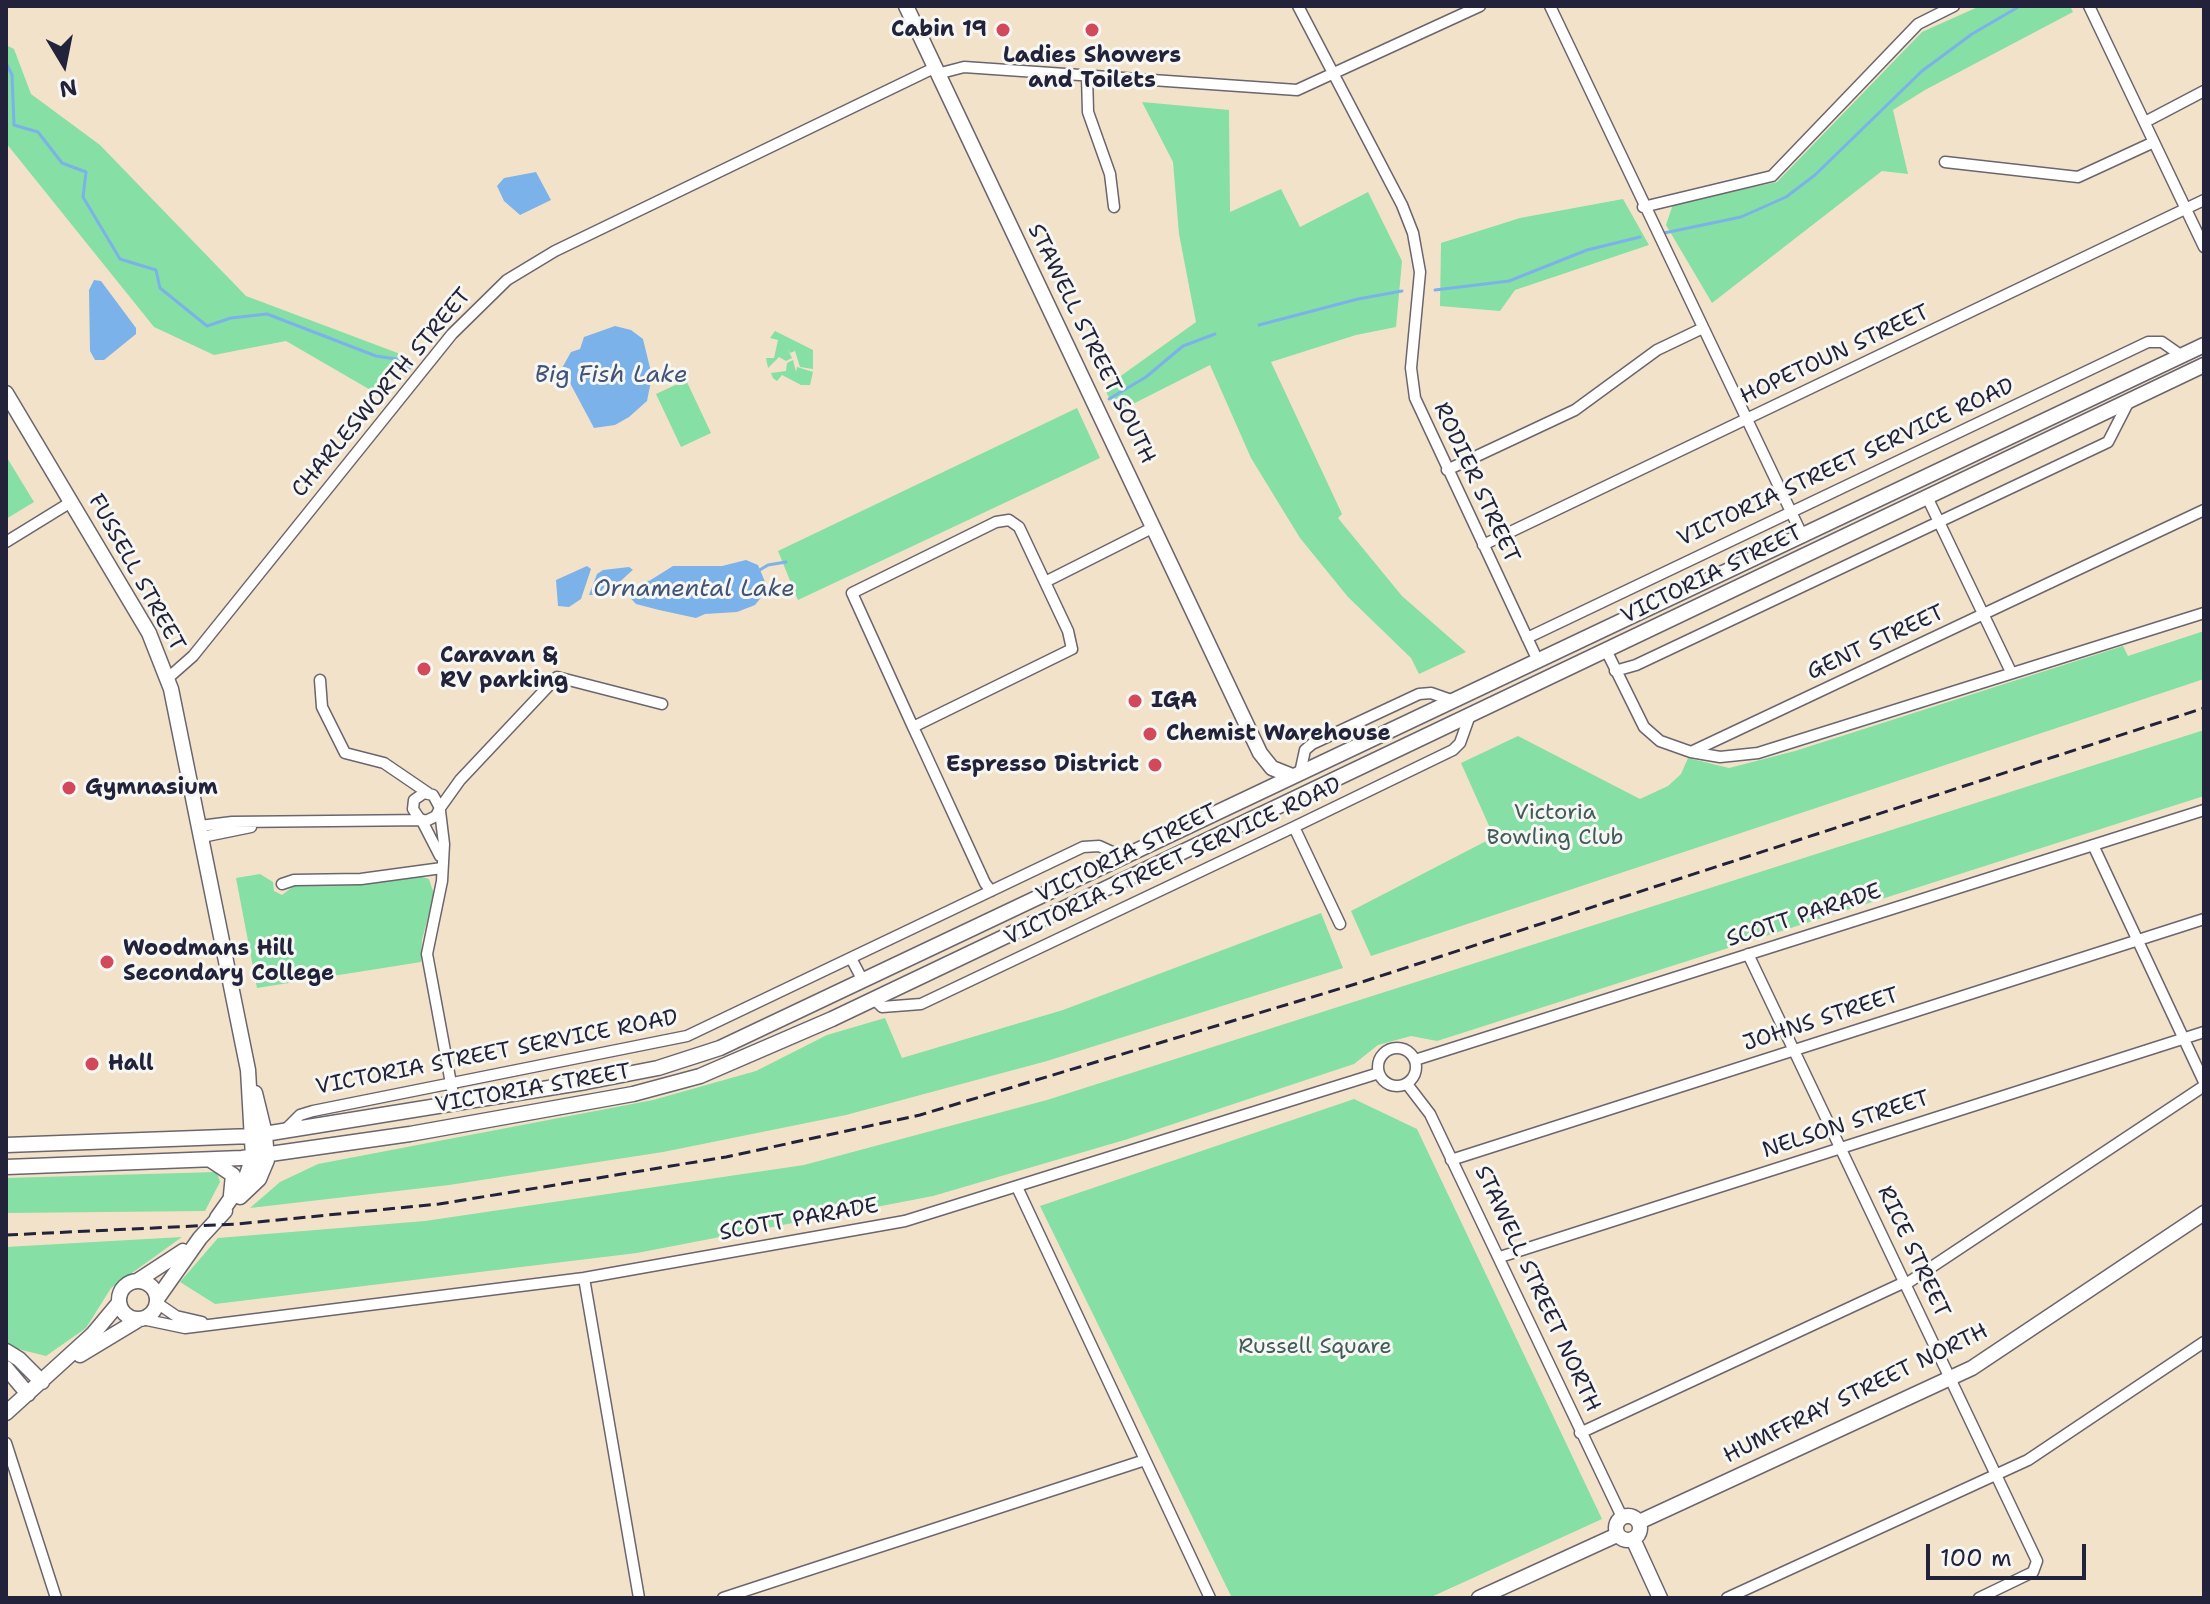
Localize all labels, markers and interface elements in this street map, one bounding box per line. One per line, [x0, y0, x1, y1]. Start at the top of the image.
place label: Cabin 19 [891, 17, 987, 43]
marker: Cabin 19 [994, 21, 1012, 39]
marker: Ladies Showers and Toilets [1083, 21, 1101, 39]
north arrow [24, 24, 104, 104]
place label: Ladies Showers and Toilets [1003, 43, 1181, 94]
text: N [57, 72, 79, 104]
street label: STAWELL STREET SOUTH [1021, 220, 1161, 468]
street label: CHARLESWORTH STREET [287, 283, 477, 503]
street label: HOPETOUN STREET [1736, 300, 1934, 410]
water label: Big Fish Lake [534, 362, 688, 390]
street label: VICTORIA STREET SERVICE ROAD [1674, 373, 2018, 553]
street label: RODIER STREET [1427, 399, 1525, 567]
street label: FUSSELL STREET [82, 490, 190, 656]
street label: VICTORIA STREET [1617, 520, 1807, 630]
water label: Ornamental Lake [593, 576, 795, 604]
street label: GENT STREET [1803, 600, 1949, 686]
place label: Caravan & RV parking [440, 643, 568, 694]
marker: Caravan & RV parking [415, 660, 433, 678]
place label: IGA [1151, 688, 1197, 714]
marker: IGA [1126, 692, 1144, 710]
place label: Chemist Warehouse [1166, 721, 1391, 747]
marker: Chemist Warehouse [1141, 725, 1159, 743]
place label: Espresso District [946, 752, 1139, 778]
marker: Espresso District [1146, 756, 1164, 774]
street label: VICTORIA STREET SERVICE ROAD [1001, 772, 1345, 952]
place label: Gymnasium [85, 775, 218, 801]
marker: Gymnasium [60, 779, 78, 797]
street label: VICTORIA STREET [1032, 799, 1222, 909]
park label: Victoria Bowling Club [1486, 800, 1624, 852]
street label: SCOTT PARADE [1723, 879, 1885, 953]
place label: Woodmans Hill Secondary College [123, 936, 334, 988]
marker: Woodmans Hill Secondary College [98, 953, 116, 971]
street label: JOHNS STREET [1740, 982, 1902, 1058]
street label: VICTORIA STREET SERVICE ROAD [314, 1005, 680, 1101]
place label: Hall [108, 1051, 154, 1077]
marker: Hall [83, 1055, 101, 1073]
street label: VICTORIA STREET [433, 1059, 633, 1119]
street label: NELSON STREET [1759, 1086, 1933, 1164]
street label: STAWELL STREET NORTH [1468, 1162, 1606, 1416]
street label: RICE STREET [1871, 1182, 1955, 1322]
street label: SCOTT PARADE [717, 1193, 881, 1247]
street label: HUMFFRAY STREET NORTH [1720, 1318, 1992, 1470]
park label: Russell Square [1238, 1334, 1392, 1360]
scale bar [1930, 1528, 2090, 1578]
text: 100 m [1940, 1542, 2012, 1574]

